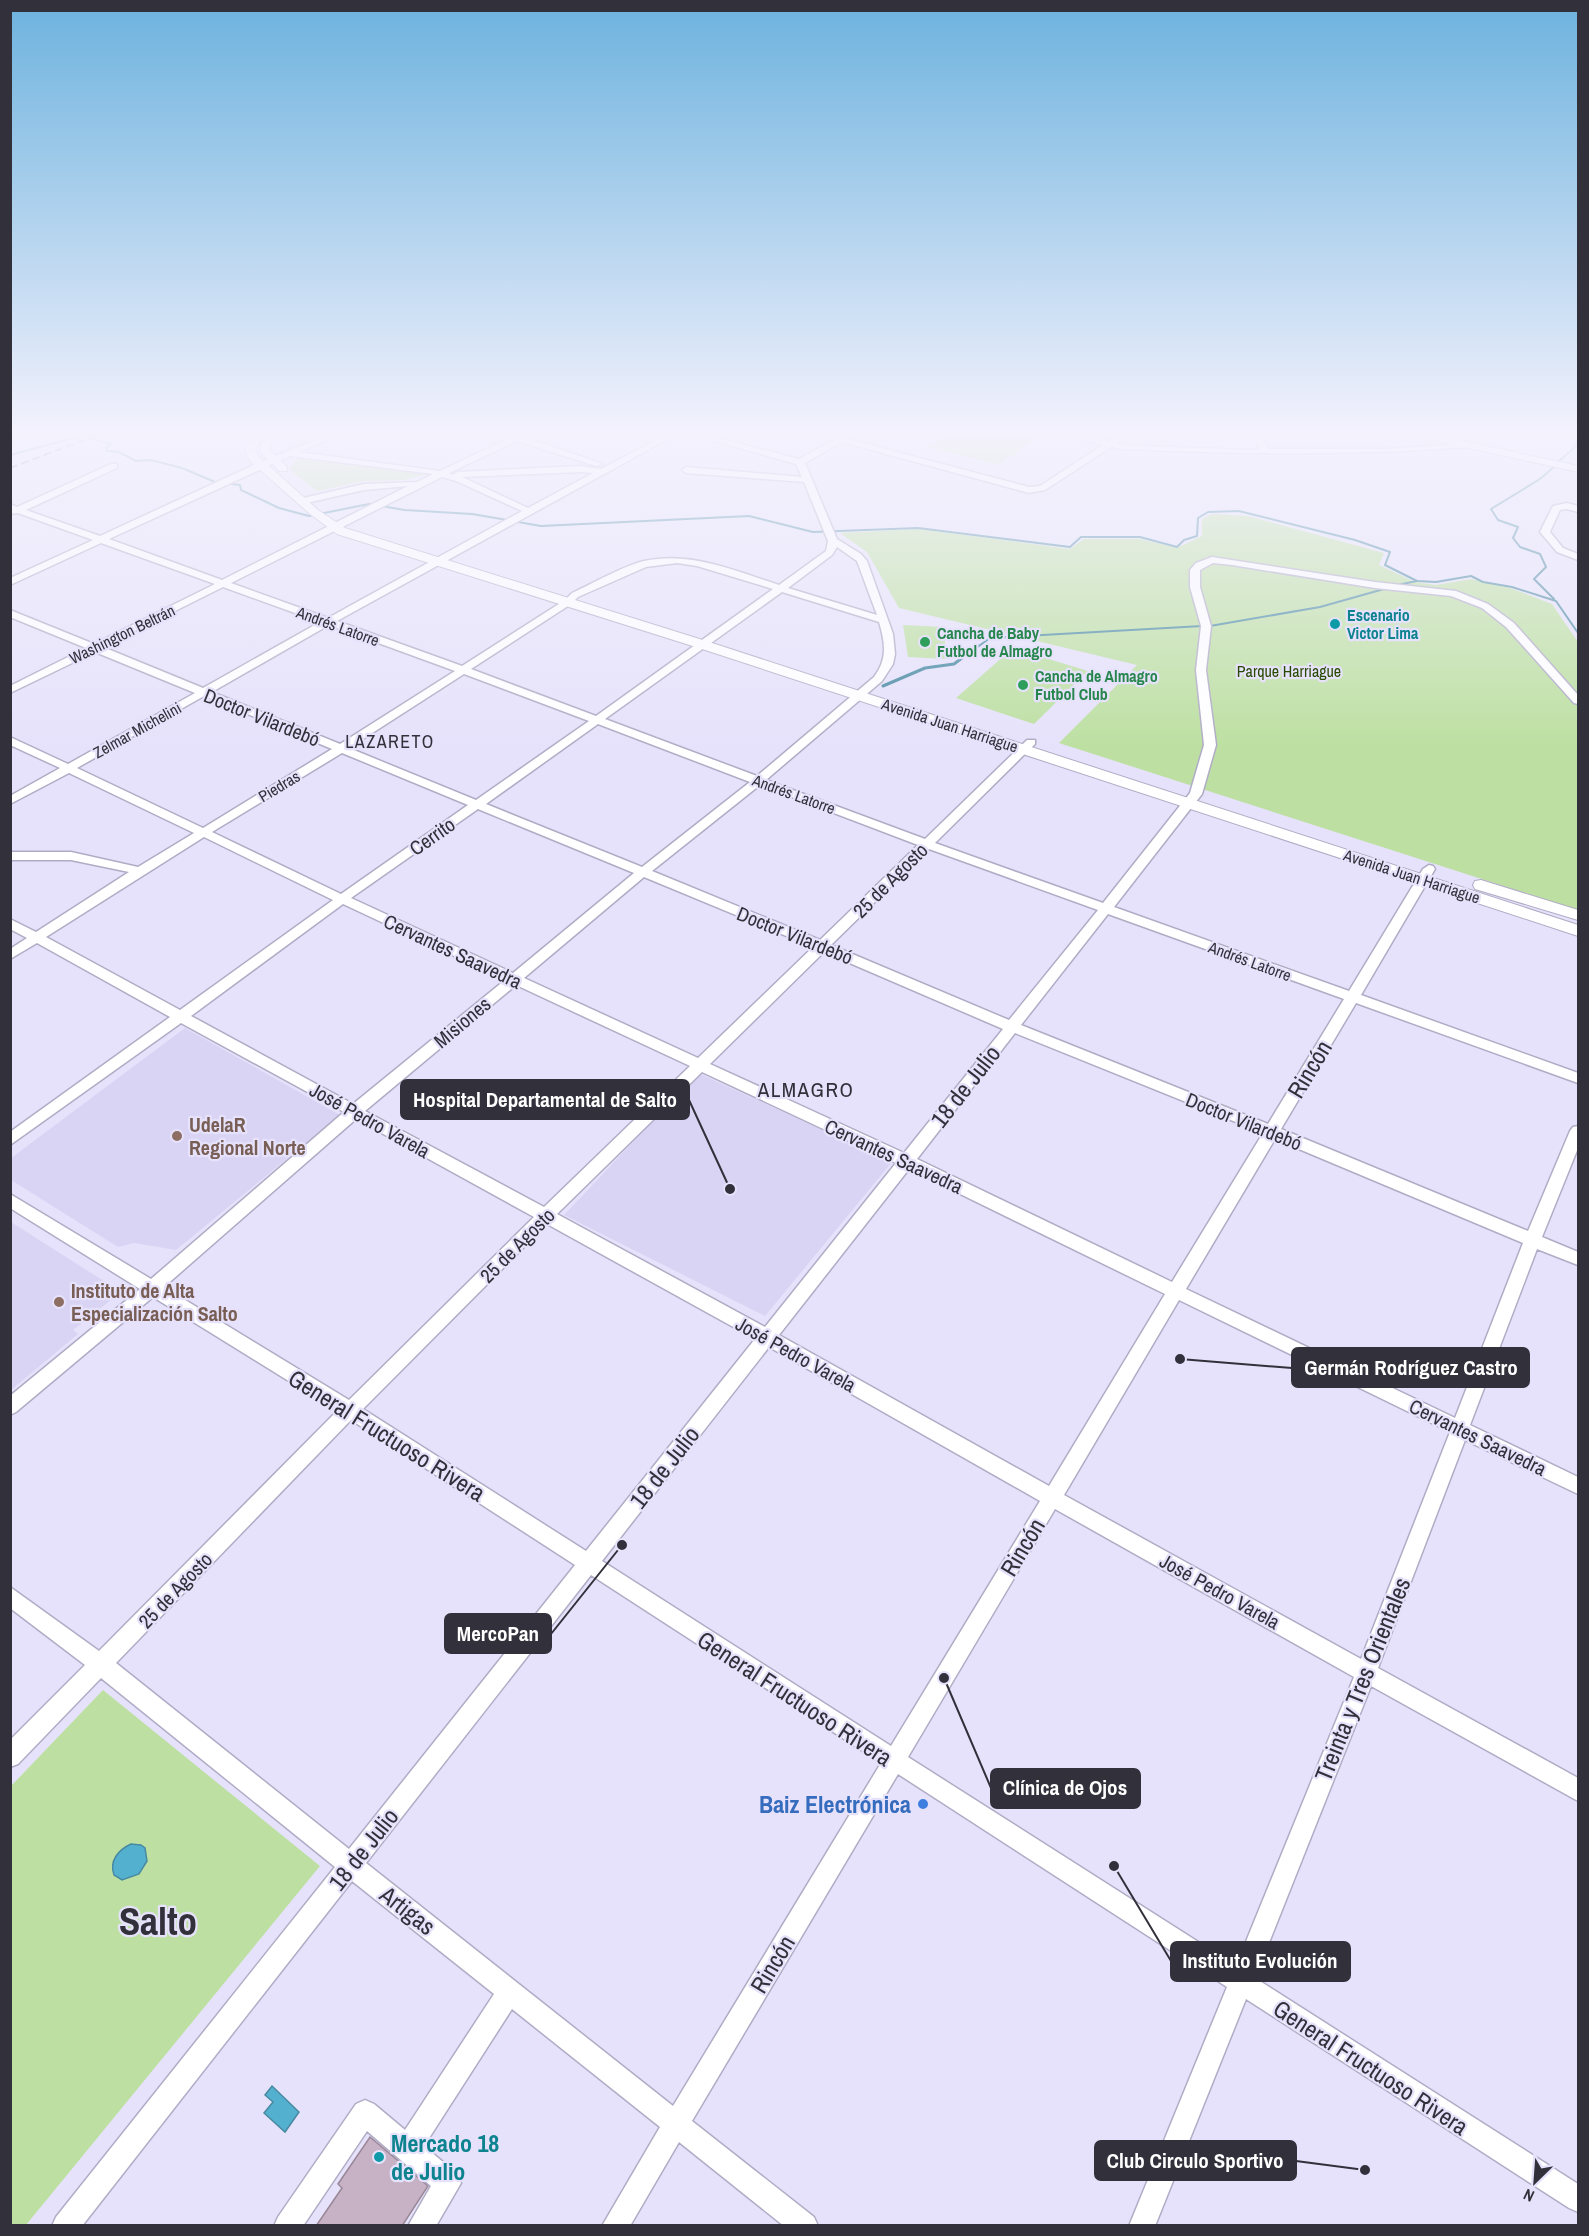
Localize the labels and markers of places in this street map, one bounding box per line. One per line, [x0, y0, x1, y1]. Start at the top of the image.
place label: Escenario Victor Lima [1347, 604, 1419, 644]
marker: Escenario Victor Lima [1328, 617, 1342, 631]
place label: Cancha de Baby Futbol de Almagro [937, 622, 1052, 662]
marker: Cancha de Baby Futbol de Almagro [918, 635, 932, 649]
place label: Cancha de Almagro Futbol Club [1035, 665, 1158, 705]
marker: Cancha de Almagro Futbol Club [1016, 678, 1030, 692]
callout: Hospital Departamental de Salto [401, 1080, 689, 1119]
place label: UdelaR Regional Norte [189, 1111, 306, 1161]
marker: UdelaR Regional Norte [170, 1129, 184, 1143]
place label: Instituto de Alta Especialización Salto [71, 1277, 238, 1327]
marker: Instituto de Alta Especialización Salto [52, 1295, 66, 1309]
callout: Germán Rodríguez Castro [1292, 1348, 1529, 1387]
callout: MercoPan [445, 1614, 551, 1653]
callout: Clínica de Ojos [991, 1769, 1140, 1808]
place label: Baiz Electrónica [759, 1788, 911, 1820]
marker: Baiz Electrónica [916, 1797, 930, 1811]
callout: Instituto Evolución [1171, 1942, 1350, 1981]
place label: Mercado 18 de Julio [391, 2127, 499, 2187]
callout: Club Circulo Sportivo [1095, 2141, 1296, 2180]
marker: Mercado 18 de Julio [372, 2150, 386, 2164]

